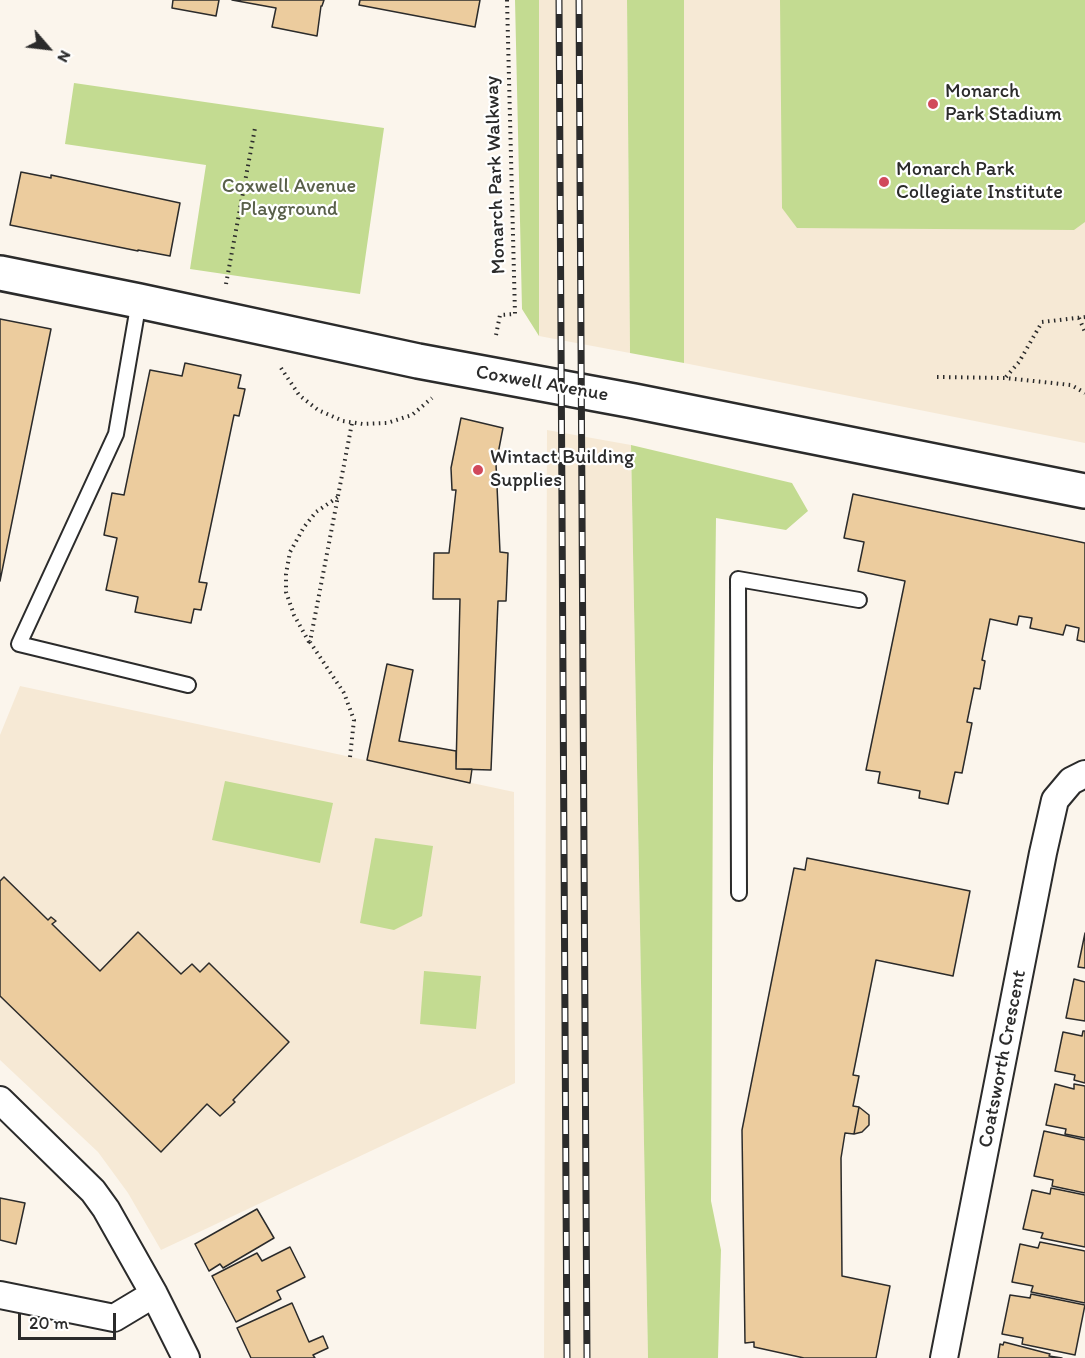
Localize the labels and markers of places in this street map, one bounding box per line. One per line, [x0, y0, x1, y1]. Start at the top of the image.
place label: Monarch Park Stadium [945, 80, 1062, 127]
marker: Monarch Park Stadium [926, 97, 940, 111]
place label: Monarch Park Collegiate Institute [896, 158, 1063, 205]
marker: Monarch Park Collegiate Institute [877, 175, 891, 189]
place label: Wintact Building Supplies [490, 446, 634, 493]
marker: Wintact Building Supplies [471, 463, 485, 477]

